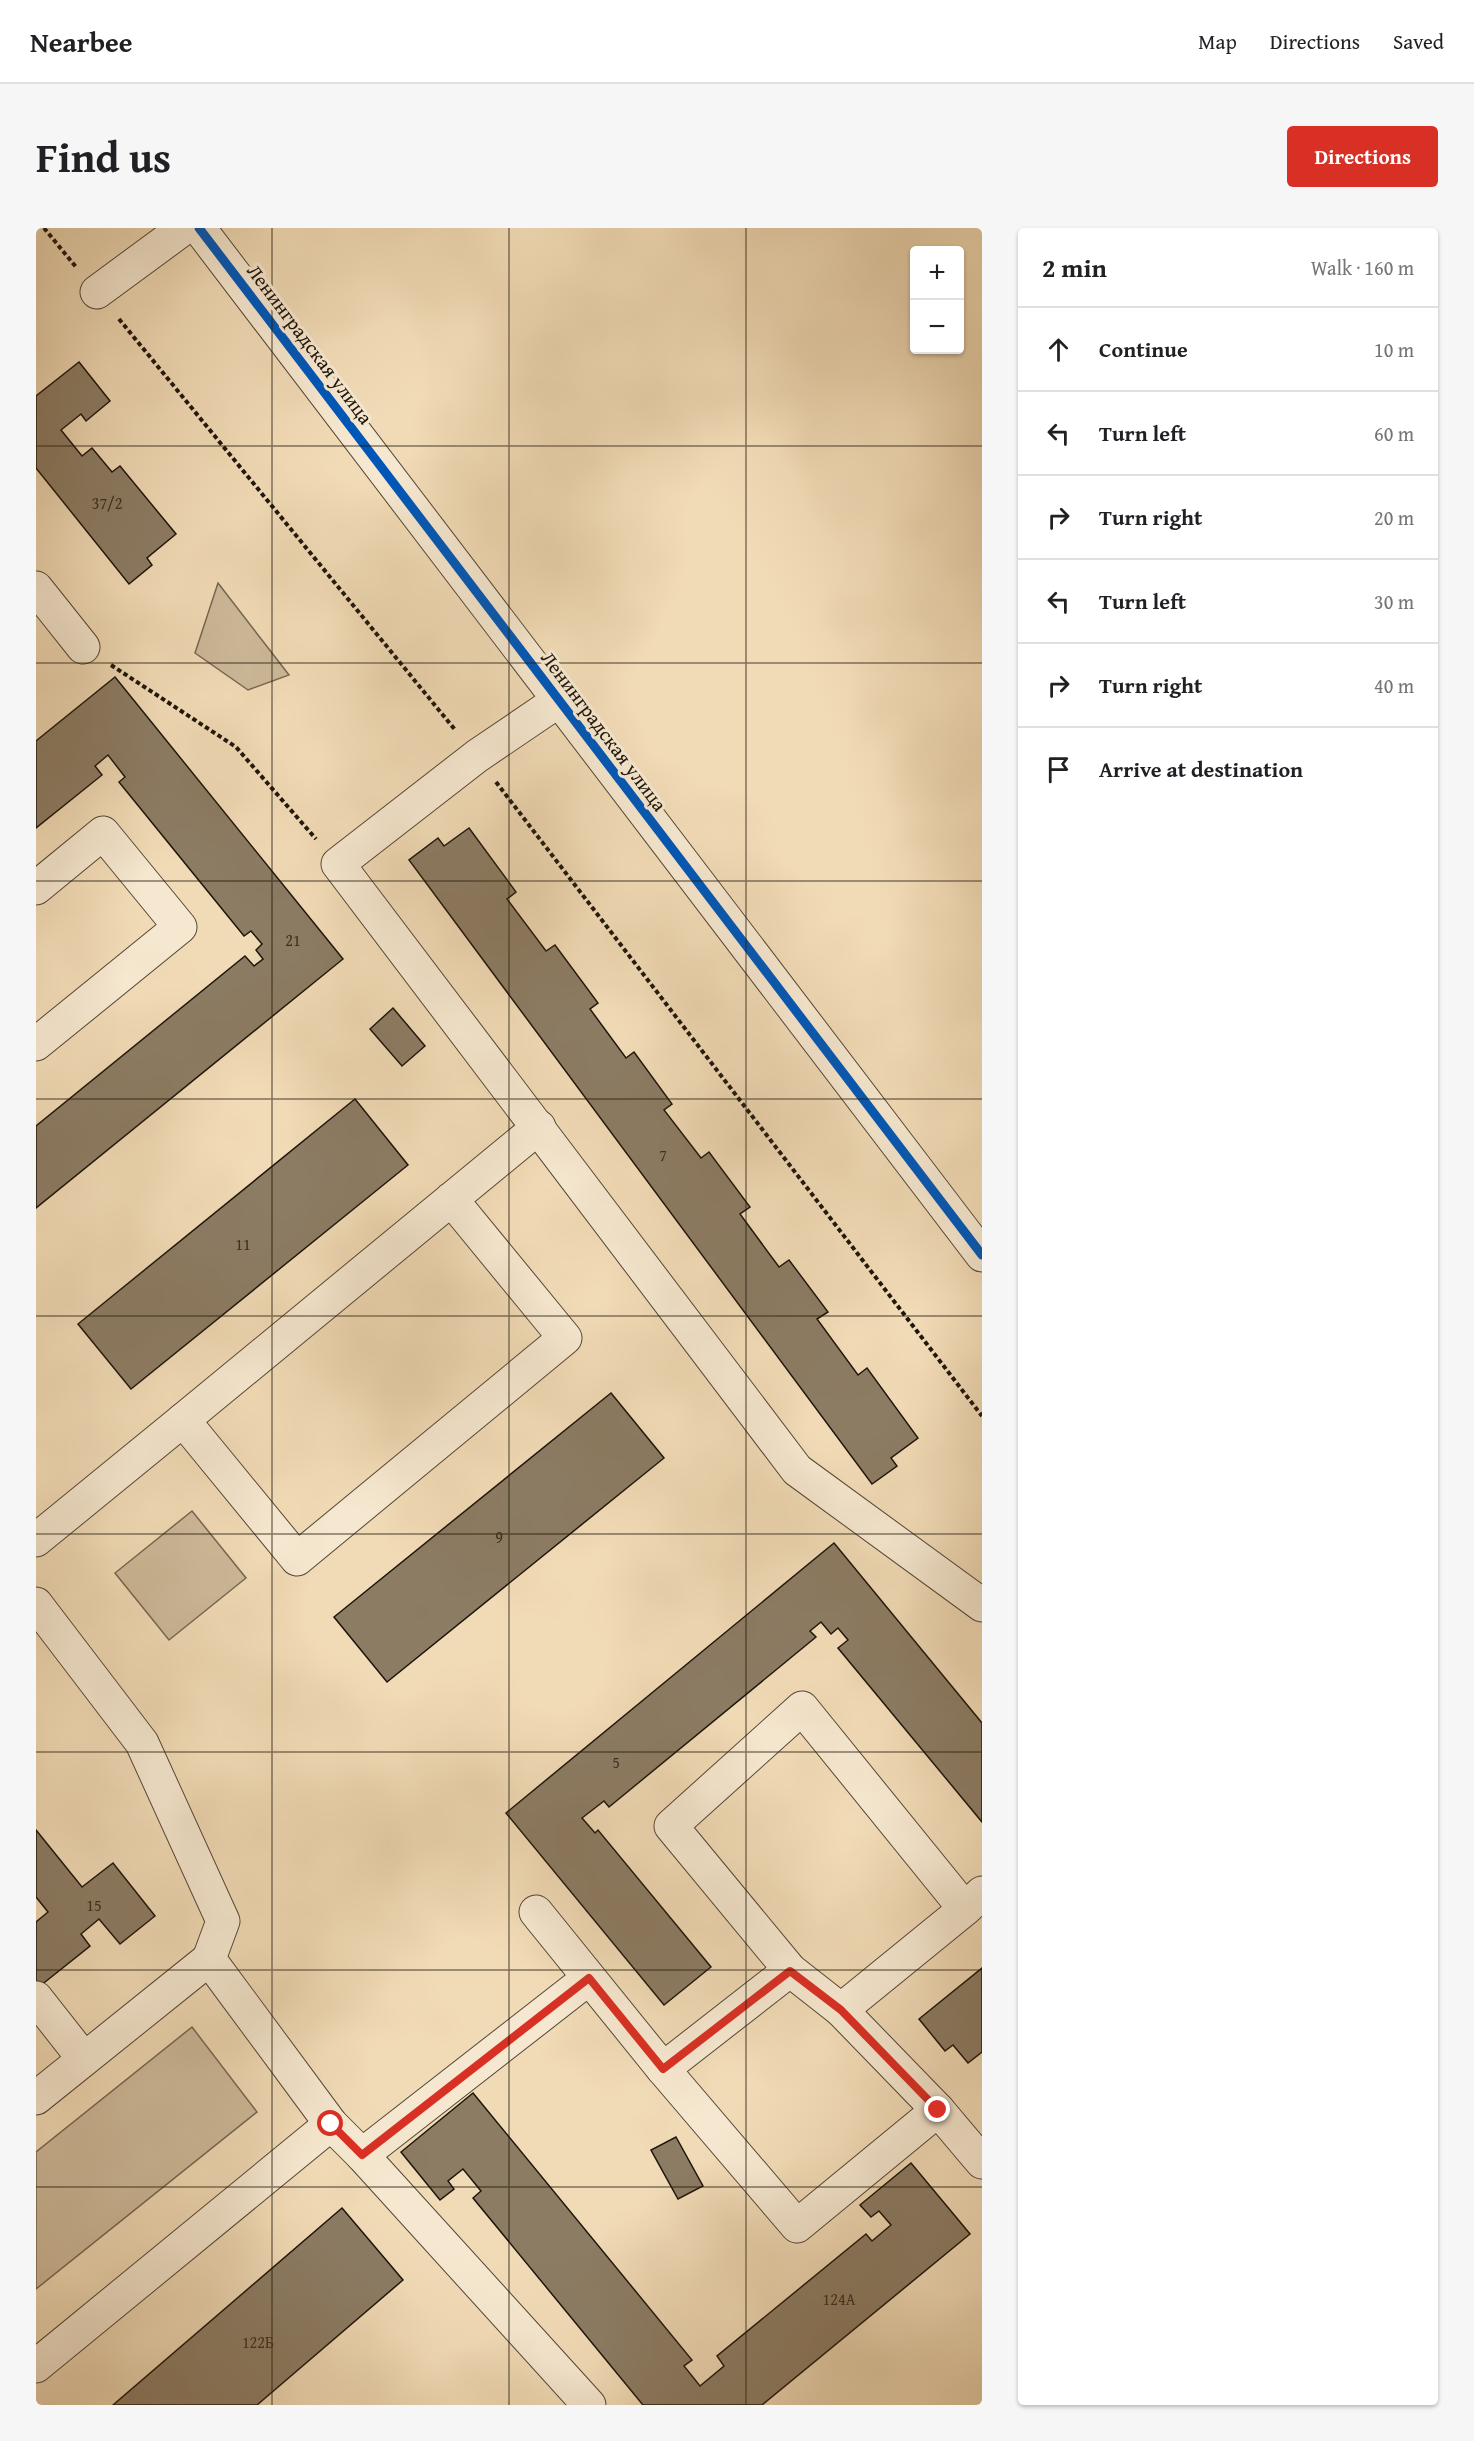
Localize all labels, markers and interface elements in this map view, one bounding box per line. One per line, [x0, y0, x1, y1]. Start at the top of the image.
text: Nearbee [30, 21, 133, 62]
text: Map [1198, 26, 1237, 57]
text: Directions [1270, 26, 1360, 57]
text: Saved [1393, 26, 1444, 57]
text: Find us [36, 126, 171, 187]
button: Directions [1287, 126, 1438, 187]
map controls [910, 246, 964, 354]
button: + [910, 246, 964, 300]
text: 2 min [1042, 248, 1107, 287]
text: Walk · 160 m [1311, 253, 1414, 282]
street label: Ленинградская улица [240, 257, 381, 430]
button: − [910, 300, 964, 354]
icon: ahead [1042, 333, 1075, 366]
text: Continue [1099, 333, 1188, 365]
text: 10 m [1374, 335, 1414, 364]
icon: left [1042, 417, 1075, 450]
text: Turn left [1099, 417, 1186, 449]
text: 60 m [1374, 419, 1414, 448]
house number: 37/2 [92, 491, 122, 515]
icon: right [1042, 501, 1075, 534]
text: Turn right [1099, 501, 1202, 533]
text: 20 m [1374, 503, 1414, 532]
icon: left [1042, 585, 1075, 618]
text: Turn left [1099, 585, 1186, 617]
text: 30 m [1374, 587, 1414, 616]
street label: Ленинградская улица [534, 644, 675, 817]
icon: right [1042, 669, 1075, 702]
text: Turn right [1099, 669, 1202, 701]
text: 40 m [1374, 671, 1414, 700]
icon: arrive [1042, 753, 1075, 786]
text: Arrive at destination [1099, 753, 1303, 785]
house number: 21 [285, 928, 301, 952]
house number: 7 [659, 1143, 667, 1167]
house number: 11 [235, 1232, 251, 1256]
house number: 9 [495, 1525, 503, 1549]
house number: 5 [612, 1750, 620, 1774]
house number: 15 [86, 1893, 102, 1917]
route end [924, 2096, 950, 2122]
route start [317, 2110, 343, 2136]
house number: 124А [823, 2287, 856, 2311]
house number: 122Б [242, 2330, 274, 2354]

